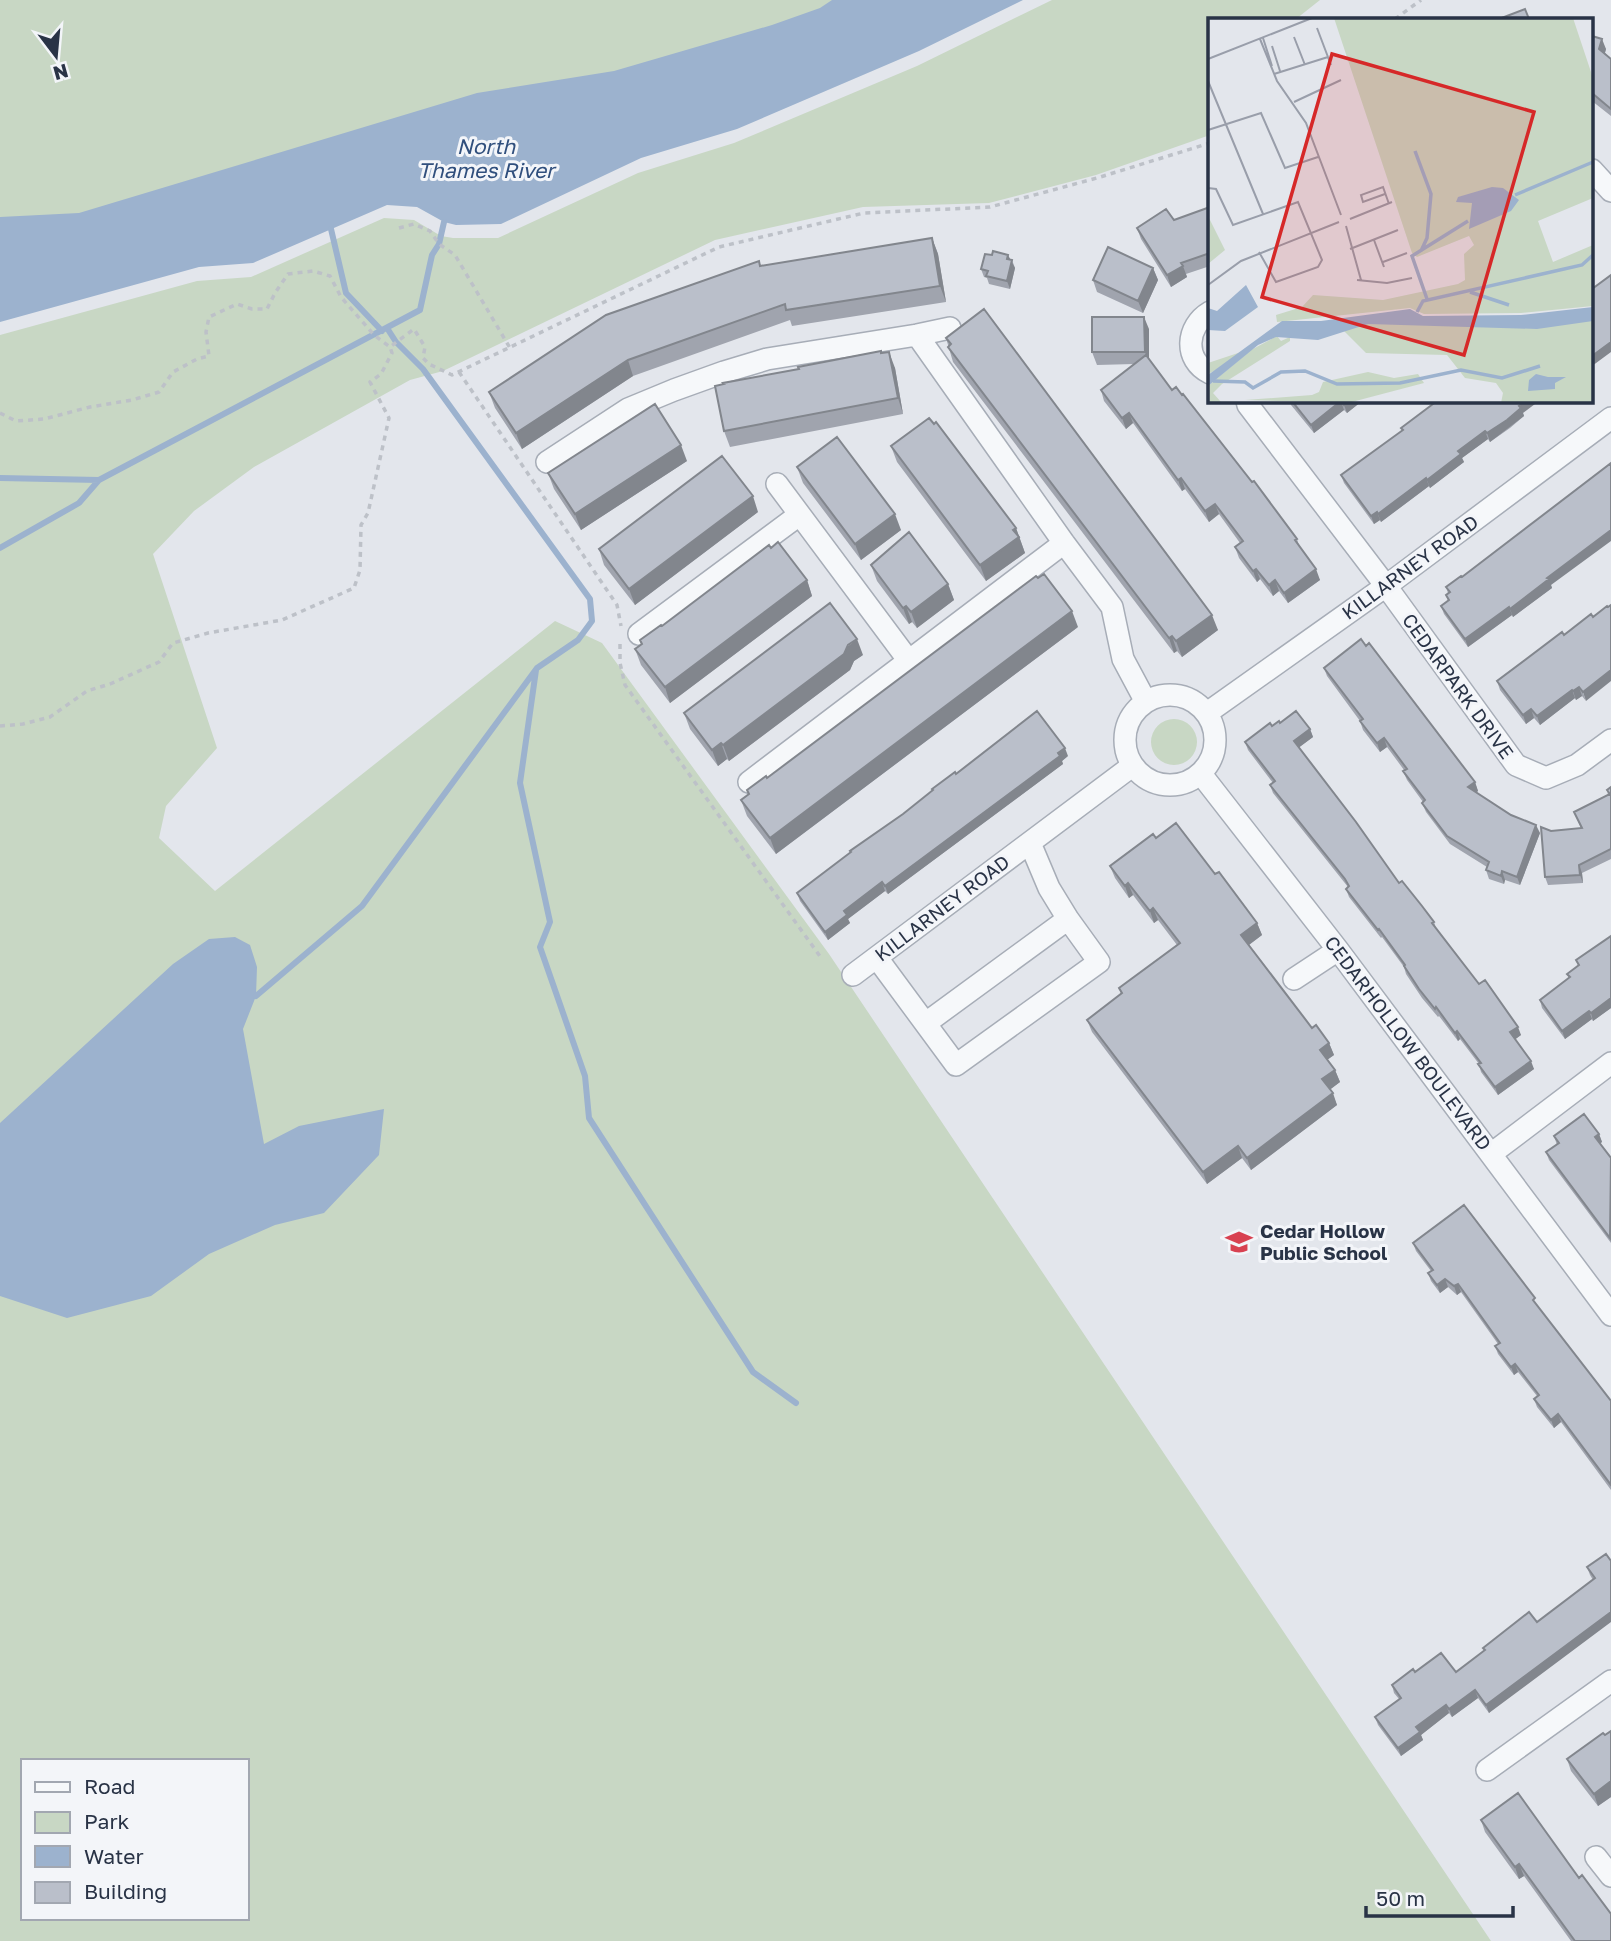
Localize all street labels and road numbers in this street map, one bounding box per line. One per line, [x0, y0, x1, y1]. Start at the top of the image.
street label: KILLARNEY ROAD [1337, 509, 1482, 624]
street label: CEDARPARK DRIVE [1398, 609, 1519, 763]
street label: KILLARNEY ROAD [870, 849, 1014, 966]
street label: CEDARHOLLOW BOULEVARD [1320, 931, 1497, 1154]

